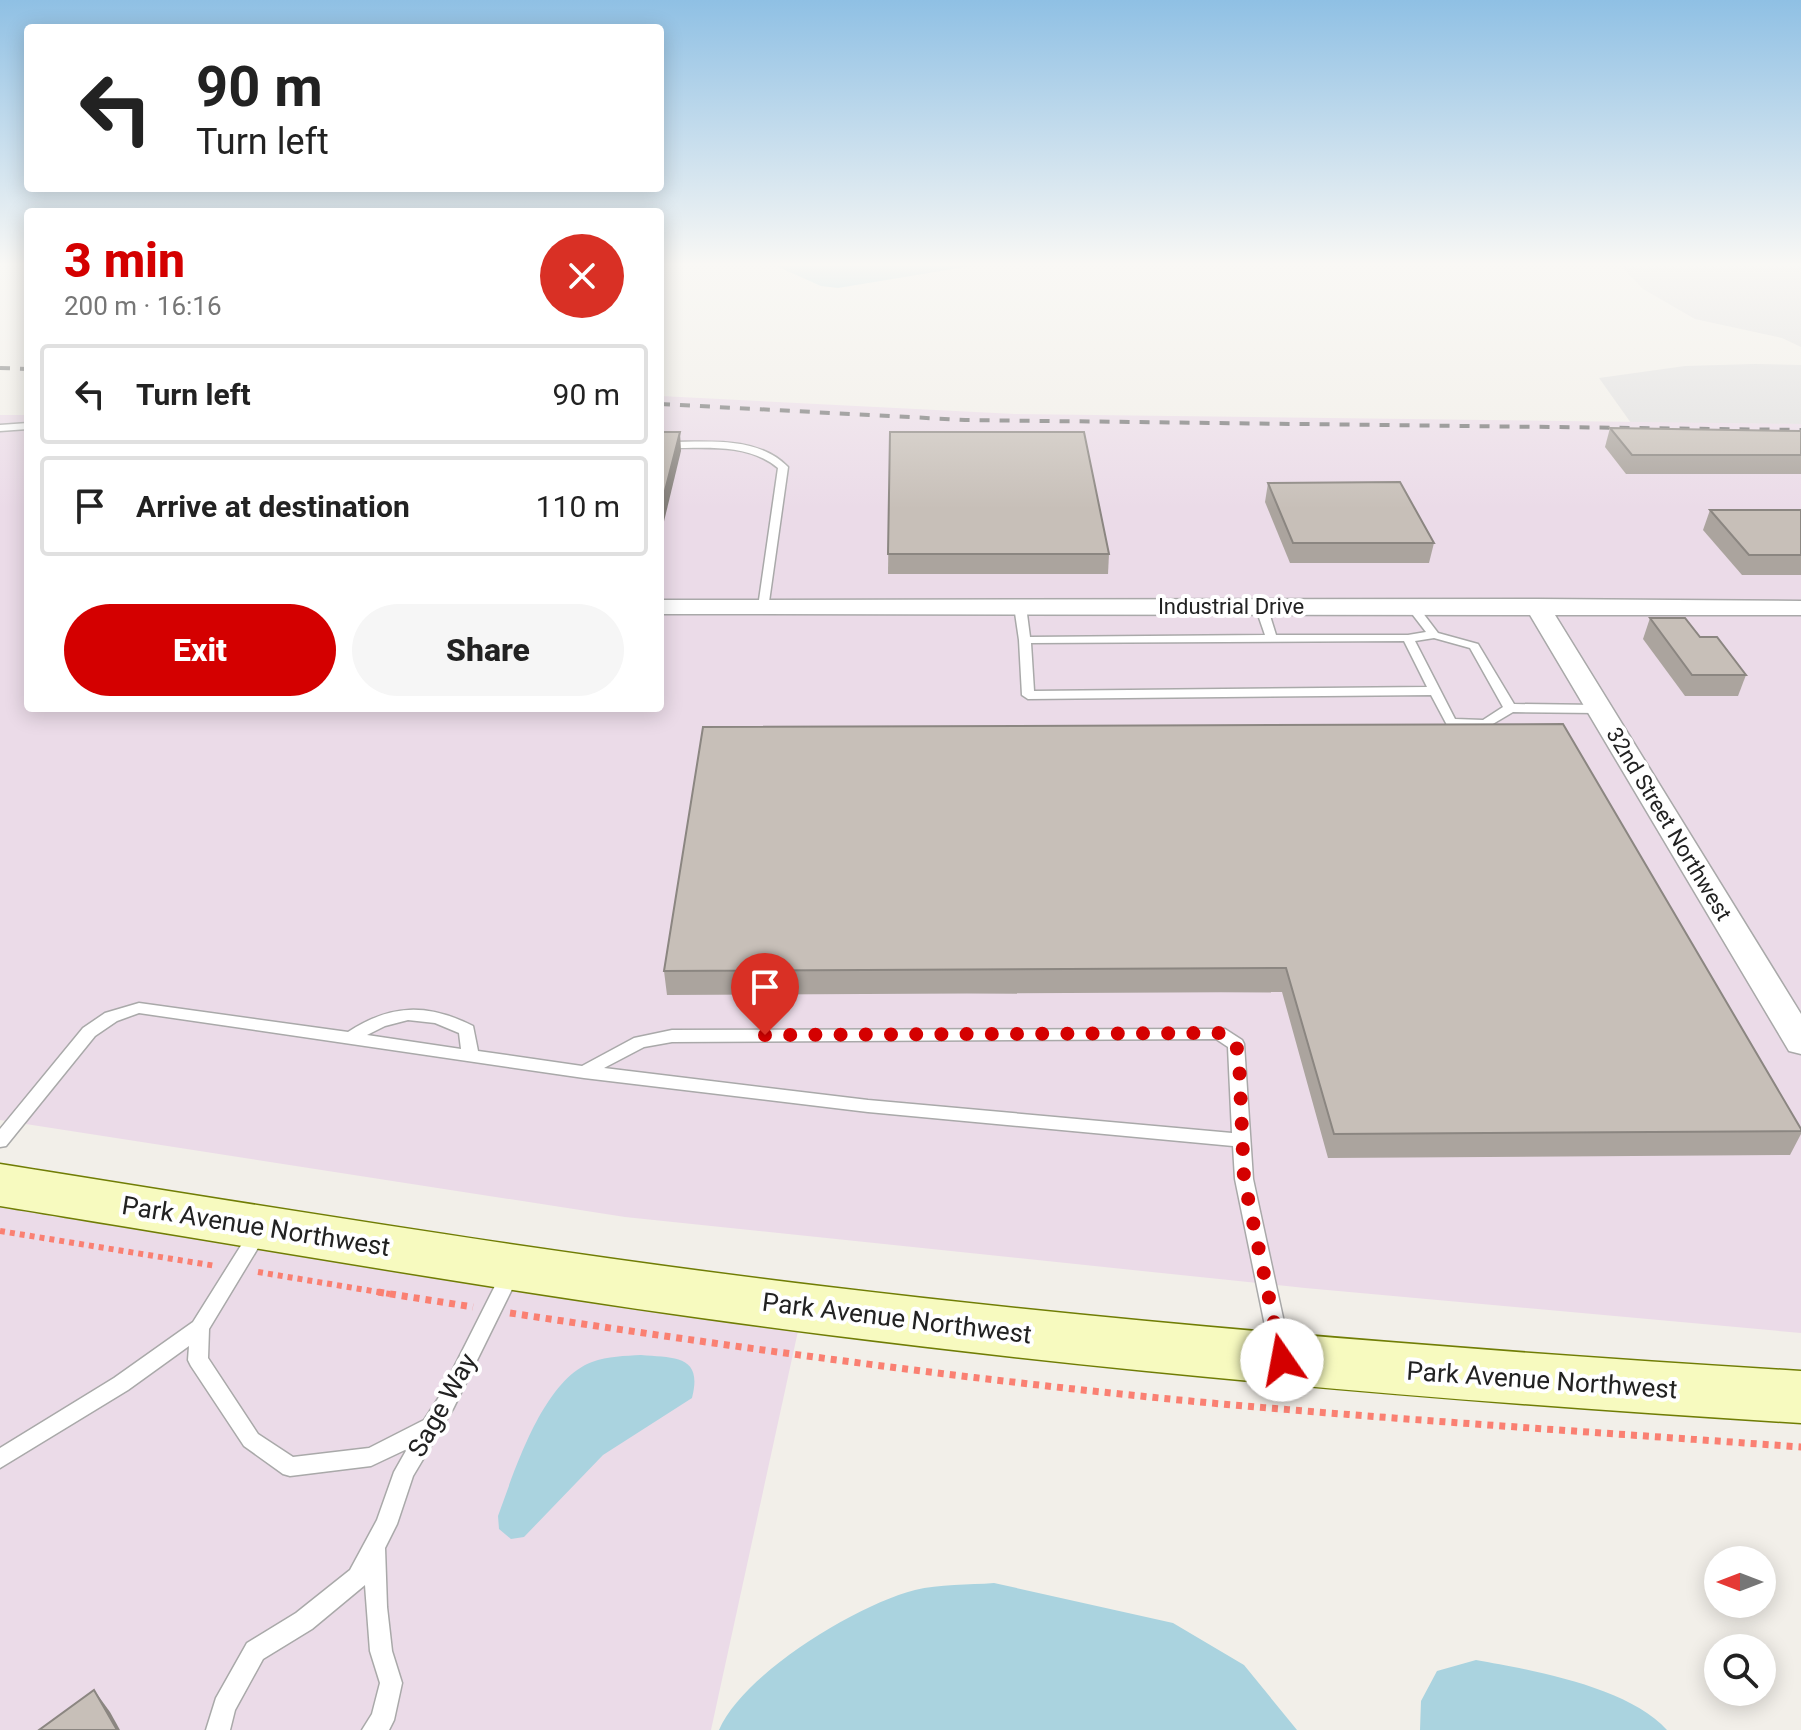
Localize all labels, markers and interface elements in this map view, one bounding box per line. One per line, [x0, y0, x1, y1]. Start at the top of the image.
text: 90 m [196, 54, 323, 120]
icon: left [64, 56, 168, 160]
text: Turn left [196, 121, 329, 163]
text: 3 min [64, 232, 185, 289]
button: close [540, 234, 624, 318]
text: 200 m · 16:16 [64, 291, 222, 321]
icon: left [68, 372, 112, 416]
text: Turn left [136, 377, 251, 412]
text: 90 m [553, 377, 620, 412]
icon: arrive [68, 484, 112, 528]
text: Arrive at destination [136, 489, 410, 524]
text: 110 m [536, 489, 620, 524]
street label: Industrial Drive [1158, 594, 1304, 619]
button: Exit [64, 604, 336, 696]
button: Share [352, 604, 624, 696]
street label: 32nd Street Northwest [1601, 723, 1737, 925]
pin [731, 953, 799, 1035]
icon: arrive [743, 965, 787, 1009]
street label: Park Avenue Northwest [120, 1190, 392, 1262]
street label: Park Avenue Northwest [761, 1287, 1033, 1349]
position arrow [1240, 1318, 1324, 1402]
street label: Sage Way [401, 1348, 483, 1462]
street label: Park Avenue Northwest [1406, 1356, 1678, 1404]
north arrow [1704, 1546, 1776, 1618]
map controls [1704, 1546, 1776, 1706]
button: search [1704, 1634, 1776, 1706]

